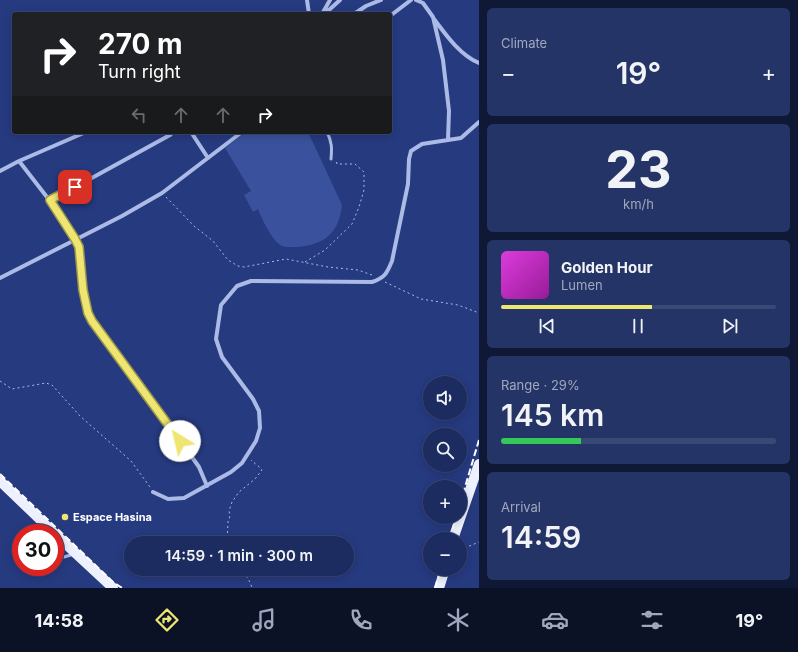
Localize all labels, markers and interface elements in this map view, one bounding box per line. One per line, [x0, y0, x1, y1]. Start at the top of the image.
text: 270 m [98, 27, 183, 61]
icon: right [32, 28, 84, 80]
text: Climate [501, 35, 547, 51]
text: 19° [616, 55, 661, 91]
text: − [501, 60, 516, 86]
text: + [761, 60, 776, 86]
text: Turn right [98, 61, 181, 82]
icon: left [128, 104, 150, 126]
icon: ahead [170, 104, 192, 126]
icon: ahead [212, 104, 234, 126]
icon: right [254, 104, 276, 126]
text: 23 [605, 138, 672, 201]
pin [58, 170, 92, 204]
icon: arrive [64, 176, 86, 198]
text: km/h [623, 196, 654, 212]
text: Golden Hour [561, 258, 653, 277]
text: Lumen [561, 277, 603, 293]
icon: previous [536, 315, 558, 337]
icon: pause [627, 315, 649, 337]
icon: next [719, 315, 741, 337]
map controls [423, 376, 467, 576]
button: sound [423, 376, 467, 420]
text: Range · 29% [501, 377, 580, 393]
text: 145 km [501, 397, 604, 433]
position arrow [159, 420, 201, 462]
button: search [423, 428, 467, 472]
button: + [423, 480, 467, 524]
text: Arrival [501, 499, 541, 515]
place label: Espace Hasina [73, 510, 152, 524]
marker: Espace Hasina [60, 512, 70, 522]
text: 14:59 [501, 519, 581, 555]
speed limit sign: 30 [12, 524, 64, 576]
button: − [423, 532, 467, 576]
text: 14:59 · 1 min · 300 m [165, 546, 313, 565]
icon: directions [153, 606, 181, 634]
icon: music [250, 606, 278, 634]
icon: phone [347, 606, 375, 634]
icon: climate [444, 606, 472, 634]
icon: car [541, 606, 569, 634]
icon: filters [638, 606, 666, 634]
text: 14:58 [35, 610, 84, 631]
text: 19° [736, 610, 763, 631]

